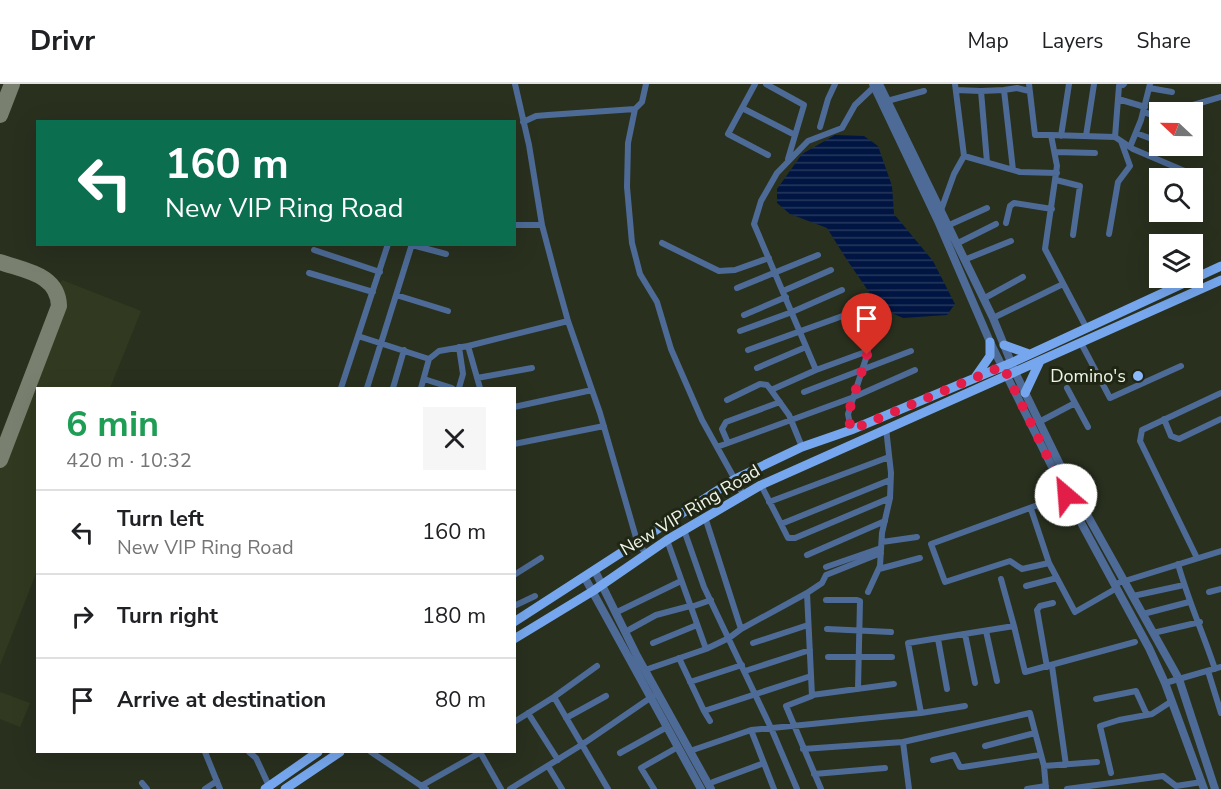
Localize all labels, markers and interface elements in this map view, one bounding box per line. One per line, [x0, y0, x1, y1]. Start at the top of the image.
text: Drivr [30, 22, 95, 60]
text: Map [967, 27, 1009, 55]
text: Layers [1042, 27, 1103, 55]
text: Share [1136, 27, 1191, 55]
north arrow [1149, 102, 1203, 156]
map controls [1149, 102, 1203, 288]
text: 160 m [165, 136, 289, 193]
icon: left [66, 144, 144, 222]
button: search [1149, 168, 1203, 222]
text: New VIP Ring Road [165, 190, 404, 227]
button: layers [1149, 234, 1203, 288]
pin [841, 293, 892, 355]
icon: arrive [850, 302, 883, 335]
place label: Domino's [1050, 364, 1126, 388]
marker: Domino's [1131, 369, 1145, 383]
text: 6 min [66, 400, 159, 449]
button: close [423, 407, 486, 470]
text: 420 m · 10:32 [66, 447, 192, 474]
street label: New VIP Ring Road [616, 459, 764, 561]
position arrow [1034, 463, 1098, 527]
text: Turn left [117, 504, 204, 534]
icon: left [66, 516, 99, 549]
text: 160 m [422, 517, 486, 547]
text: New VIP Ring Road [117, 534, 294, 561]
icon: right [66, 600, 99, 633]
text: Turn right [117, 601, 218, 631]
text: 180 m [422, 601, 486, 631]
icon: arrive [66, 684, 99, 717]
text: Arrive at destination [117, 685, 326, 715]
text: 80 m [435, 685, 486, 715]

